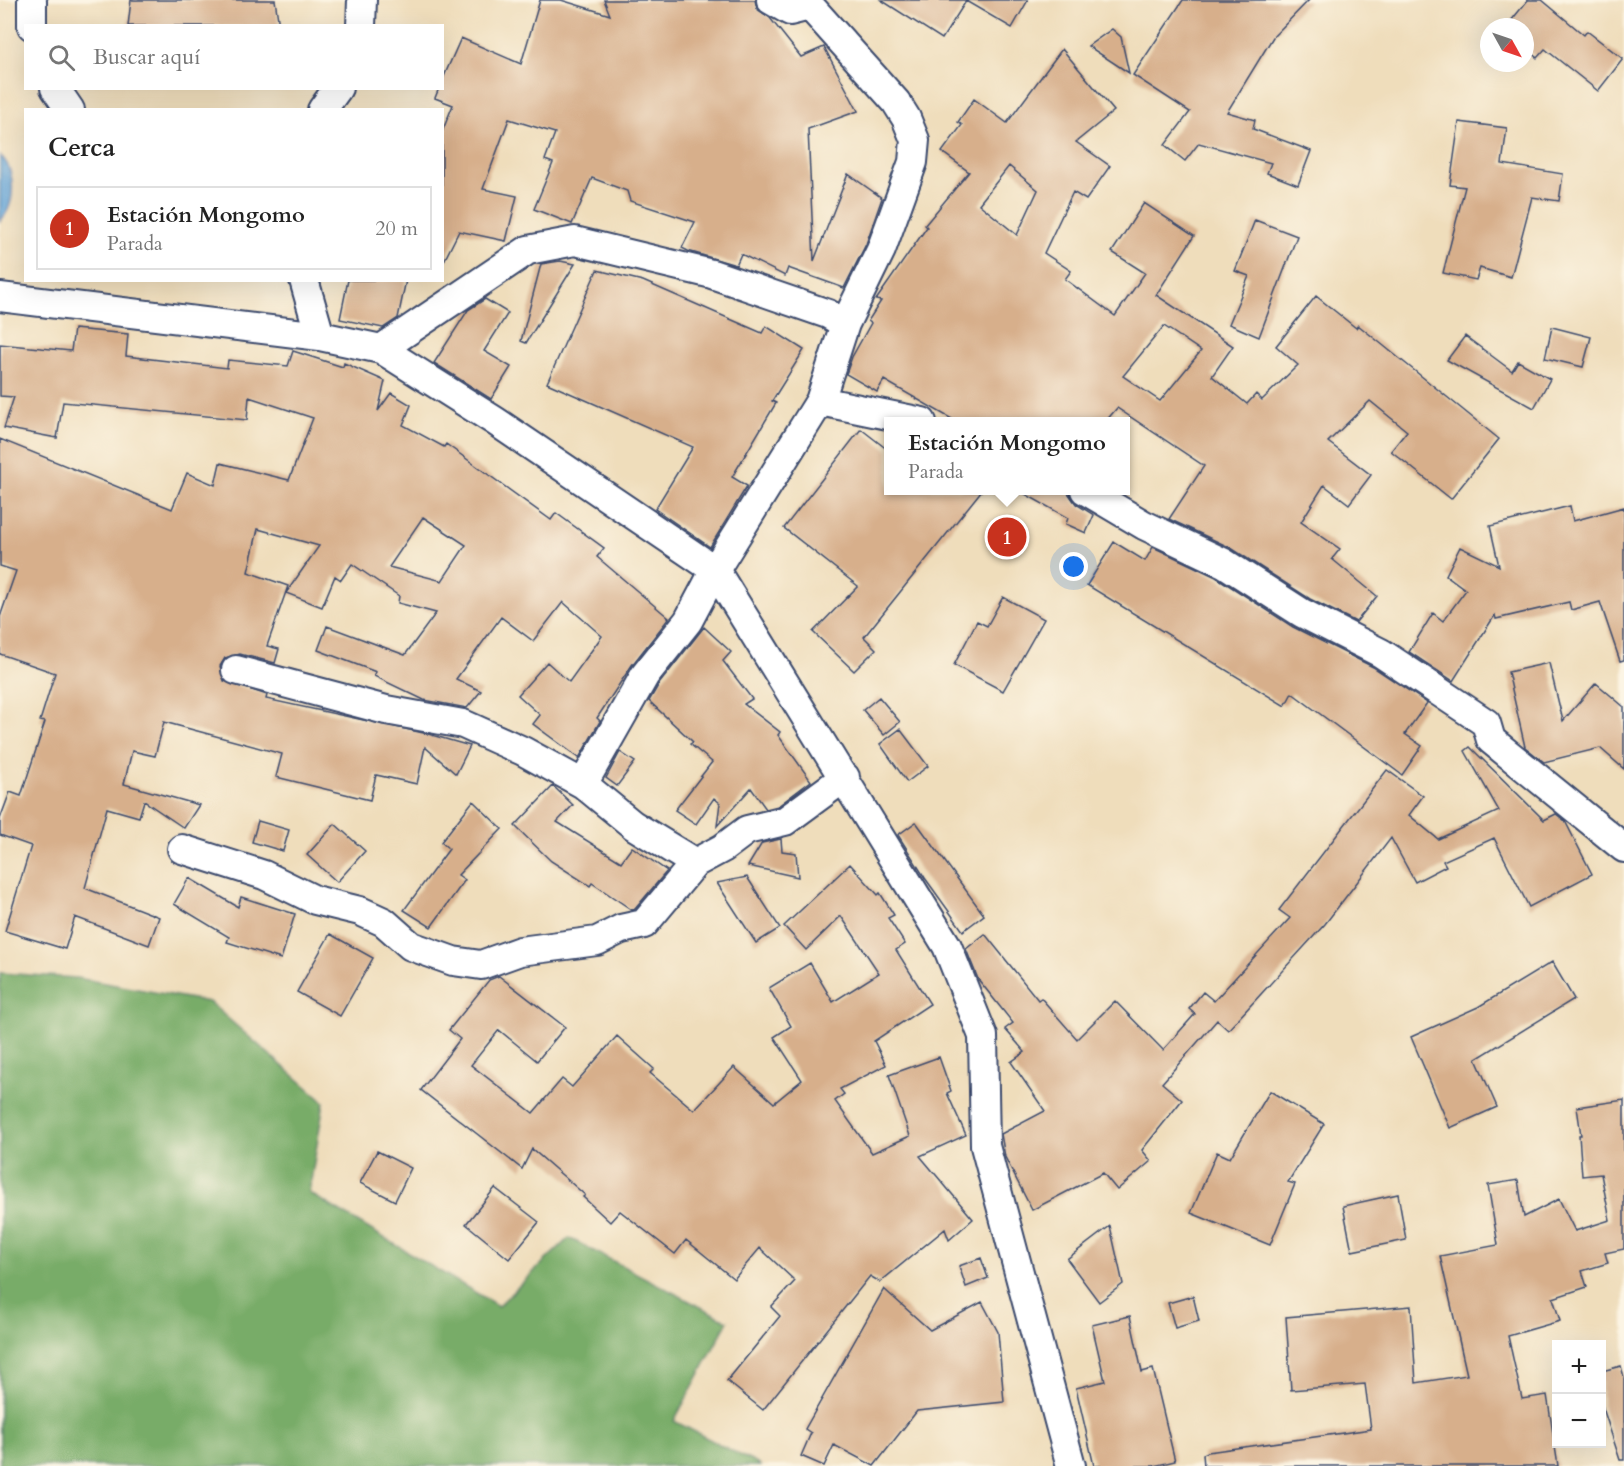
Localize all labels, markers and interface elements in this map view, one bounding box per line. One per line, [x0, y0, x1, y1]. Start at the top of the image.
north arrow [1480, 18, 1534, 72]
search box [24, 24, 444, 90]
icon: search [45, 41, 78, 74]
text: Buscar aquí [93, 42, 200, 72]
text: Cerca [48, 130, 115, 165]
text: Estación Mongomo [107, 200, 305, 230]
text: 1 [64, 215, 75, 242]
text: 20 m [375, 215, 418, 242]
text: Parada [107, 230, 163, 257]
popup [884, 417, 1130, 495]
text: Estación Mongomo [908, 428, 1106, 458]
text: Parada [908, 458, 964, 485]
pin: 1 [988, 514, 1026, 560]
your location [1059, 552, 1088, 581]
map controls [1552, 1340, 1606, 1448]
button: + [1552, 1340, 1606, 1394]
button: − [1552, 1394, 1606, 1448]

